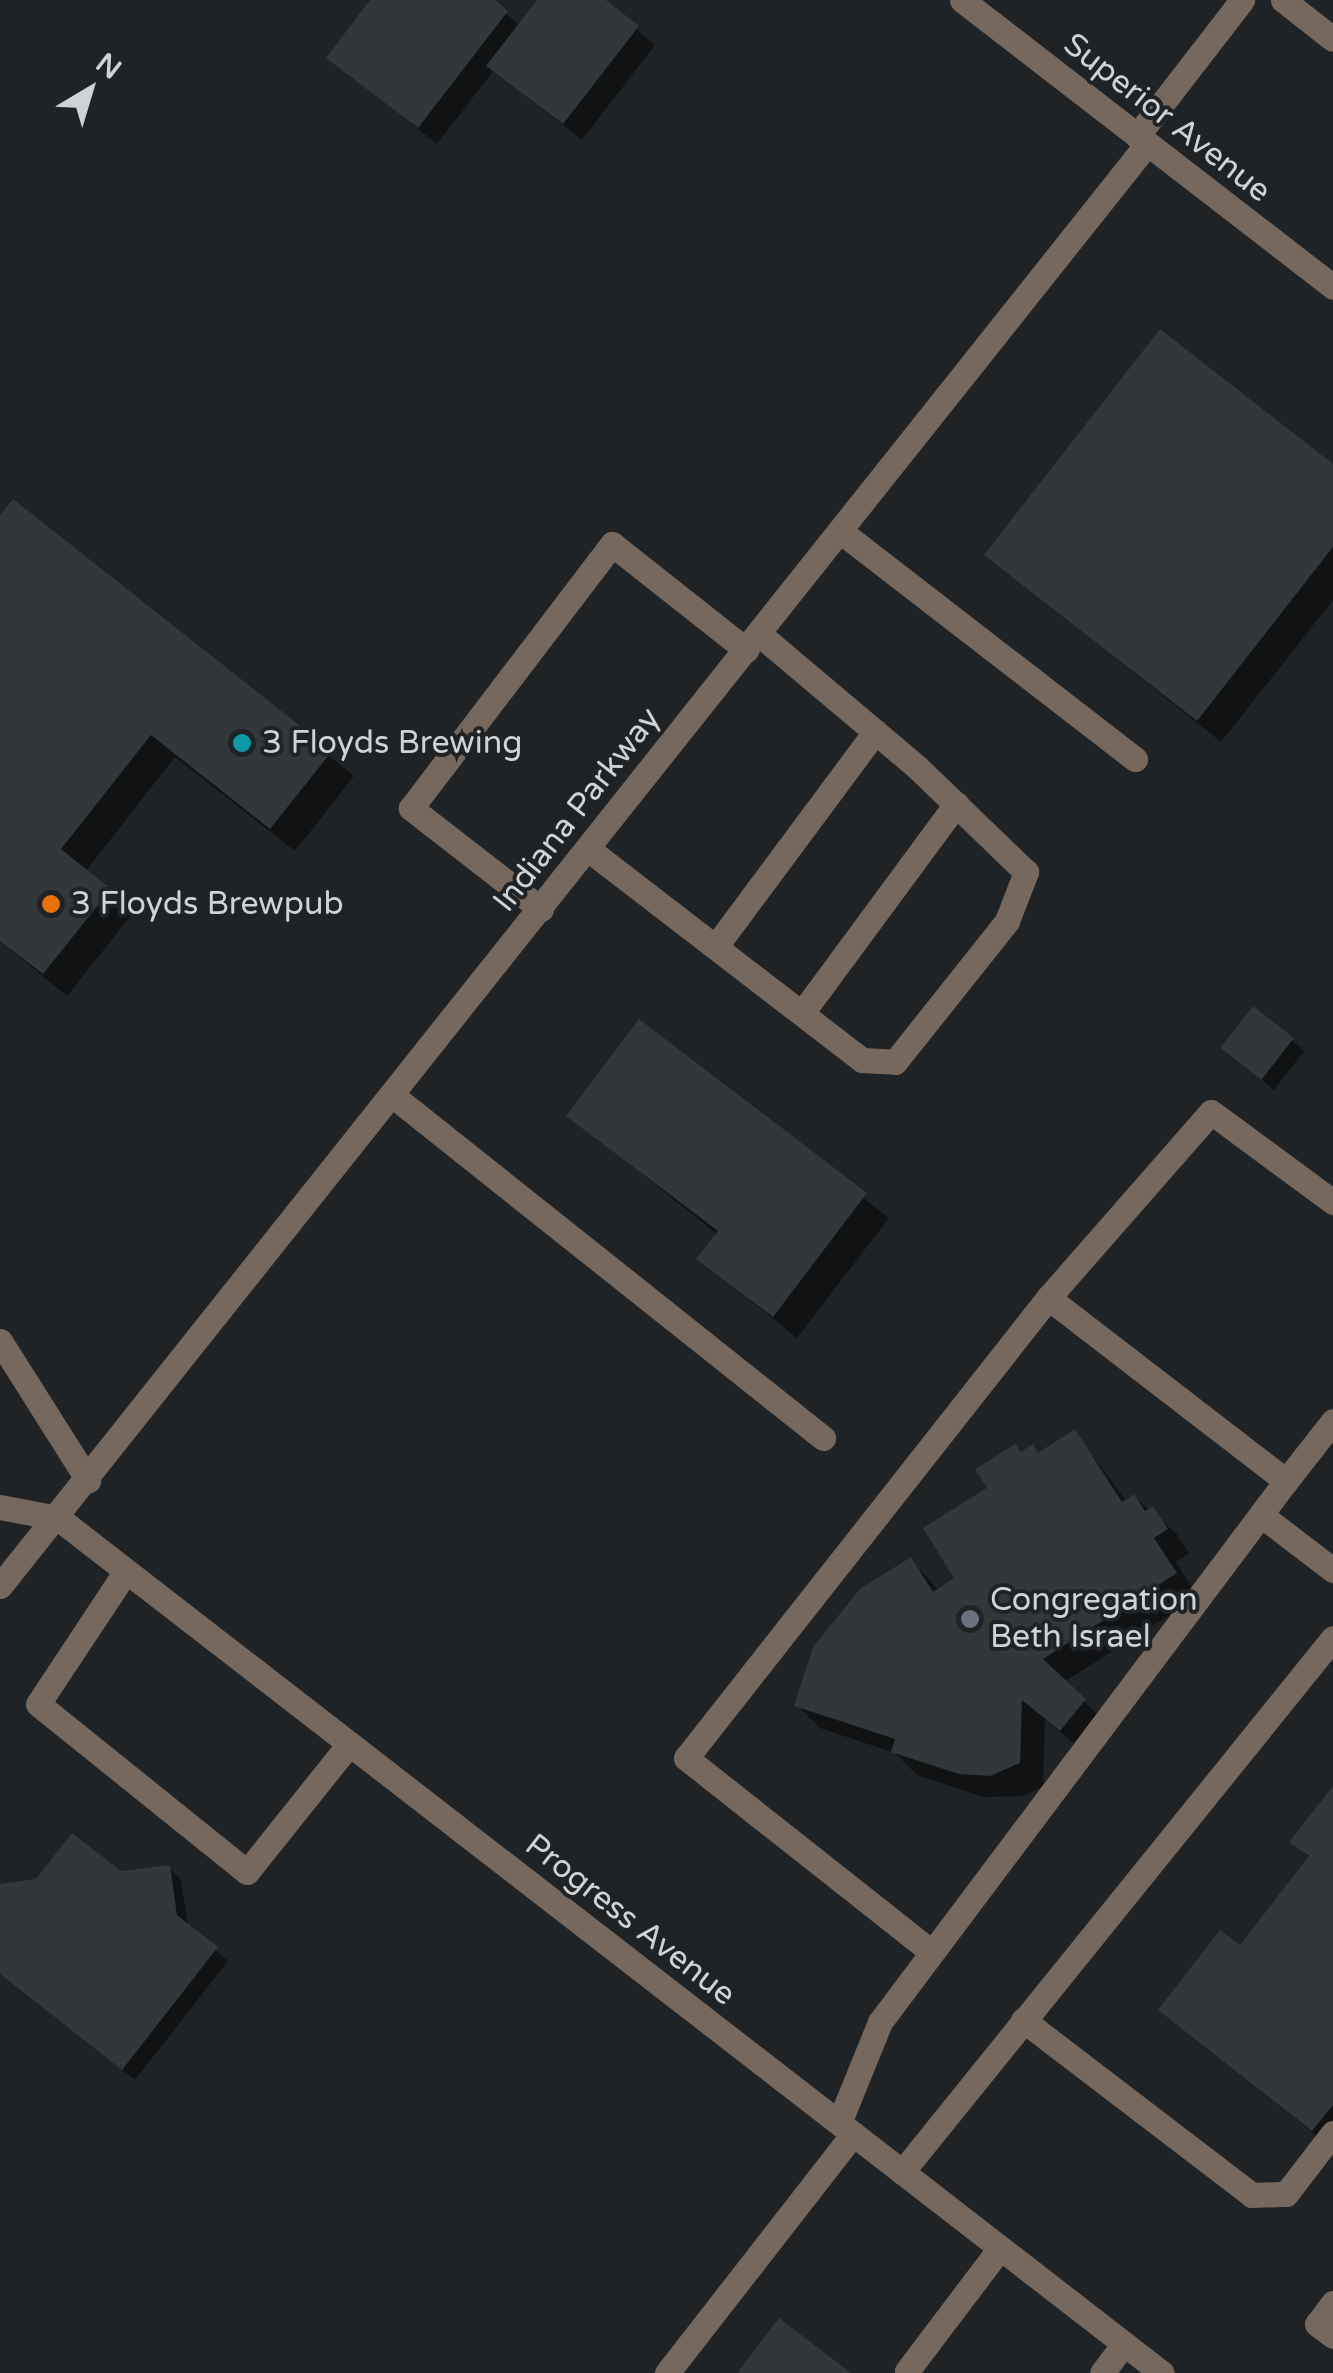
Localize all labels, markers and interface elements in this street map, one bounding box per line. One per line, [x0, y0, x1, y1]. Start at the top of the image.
street label: Superior Avenue [1056, 25, 1278, 211]
north arrow [40, 40, 140, 140]
text: N [89, 46, 128, 87]
street label: Indiana Parkway [485, 700, 669, 920]
place label: 3 Floyds Brewing [262, 724, 522, 762]
marker: 3 Floyds Brewing [231, 732, 253, 754]
place label: 3 Floyds Brewpub [71, 885, 344, 923]
marker: 3 Floyds Brewpub [40, 893, 62, 915]
place label: Congregation Beth Israel [990, 1582, 1198, 1657]
marker: Congregation Beth Israel [959, 1608, 981, 1630]
street label: Progress Avenue [517, 1826, 743, 2014]

